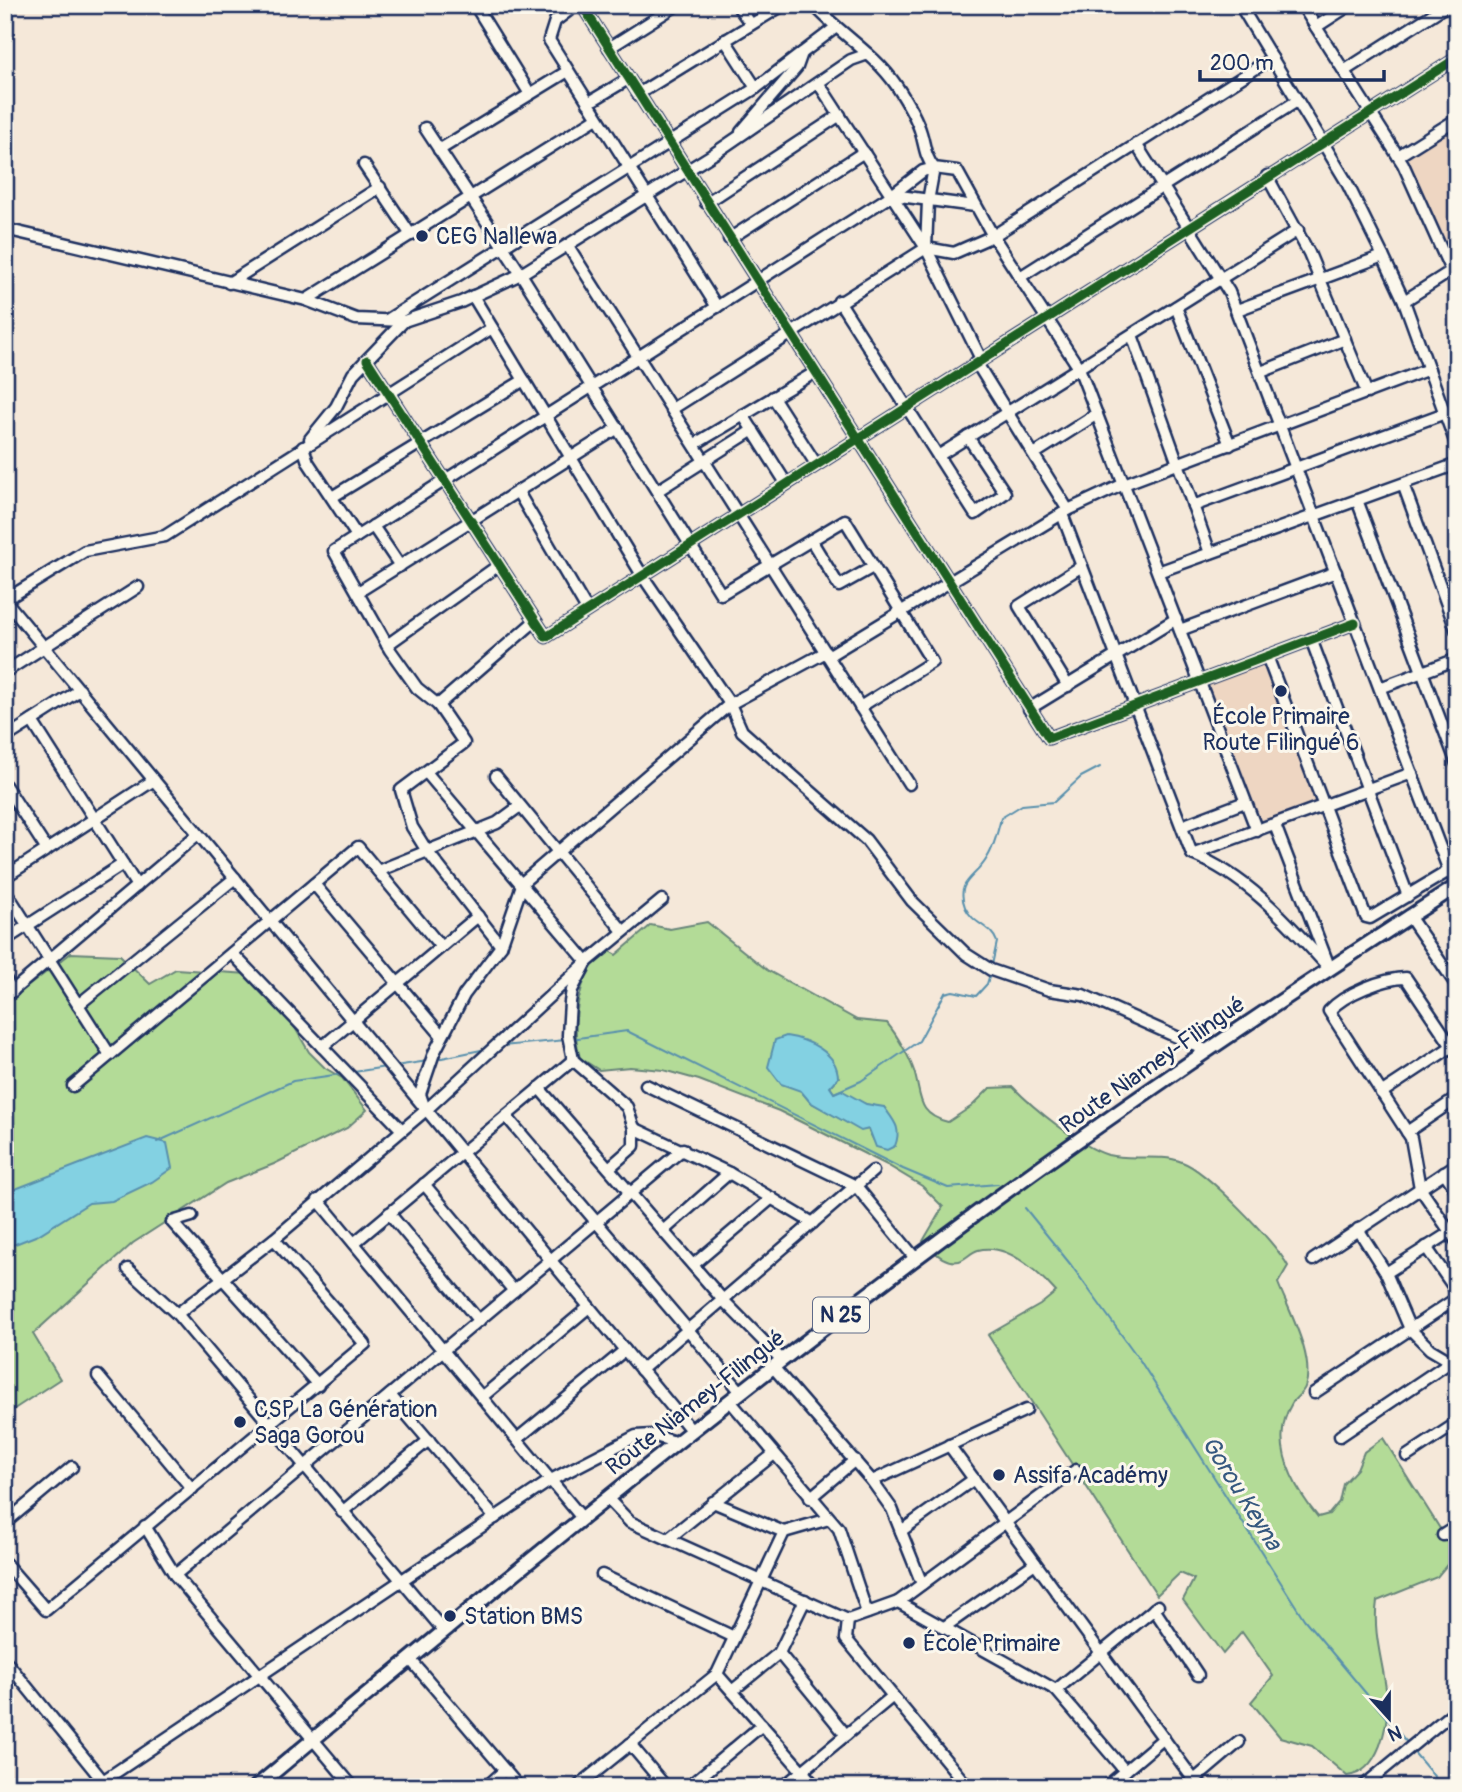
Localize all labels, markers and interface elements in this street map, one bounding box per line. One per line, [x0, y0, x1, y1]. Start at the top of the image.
scale bar [1200, 38, 1383, 82]
text: 200 m [1210, 50, 1274, 77]
place label: CEG Nallewa [436, 222, 557, 251]
marker: CEG Nallewa [414, 228, 430, 244]
marker: École Primaire Route Filingué 6 [1273, 683, 1289, 699]
place label: École Primaire Route Filingué 6 [1203, 702, 1359, 757]
street label: Route Niamey-Filingué [1054, 989, 1251, 1139]
road number: N 25 [813, 1298, 869, 1332]
street label: Route Niamey-Filingué [600, 1323, 791, 1482]
place label: CSP La Génération Saga Gorou [254, 1395, 437, 1450]
marker: CSP La Génération Saga Gorou [232, 1414, 248, 1430]
water label: Gorou Keyna [1195, 1431, 1289, 1557]
place label: Assifa Académy [1013, 1461, 1168, 1490]
marker: Assifa Académy [991, 1467, 1007, 1483]
place label: Station BMS [464, 1602, 583, 1631]
marker: Station BMS [442, 1608, 458, 1624]
place label: École Primaire [923, 1629, 1061, 1658]
marker: École Primaire [901, 1635, 917, 1651]
north arrow [1354, 1684, 1424, 1754]
text: N [1384, 1719, 1405, 1746]

